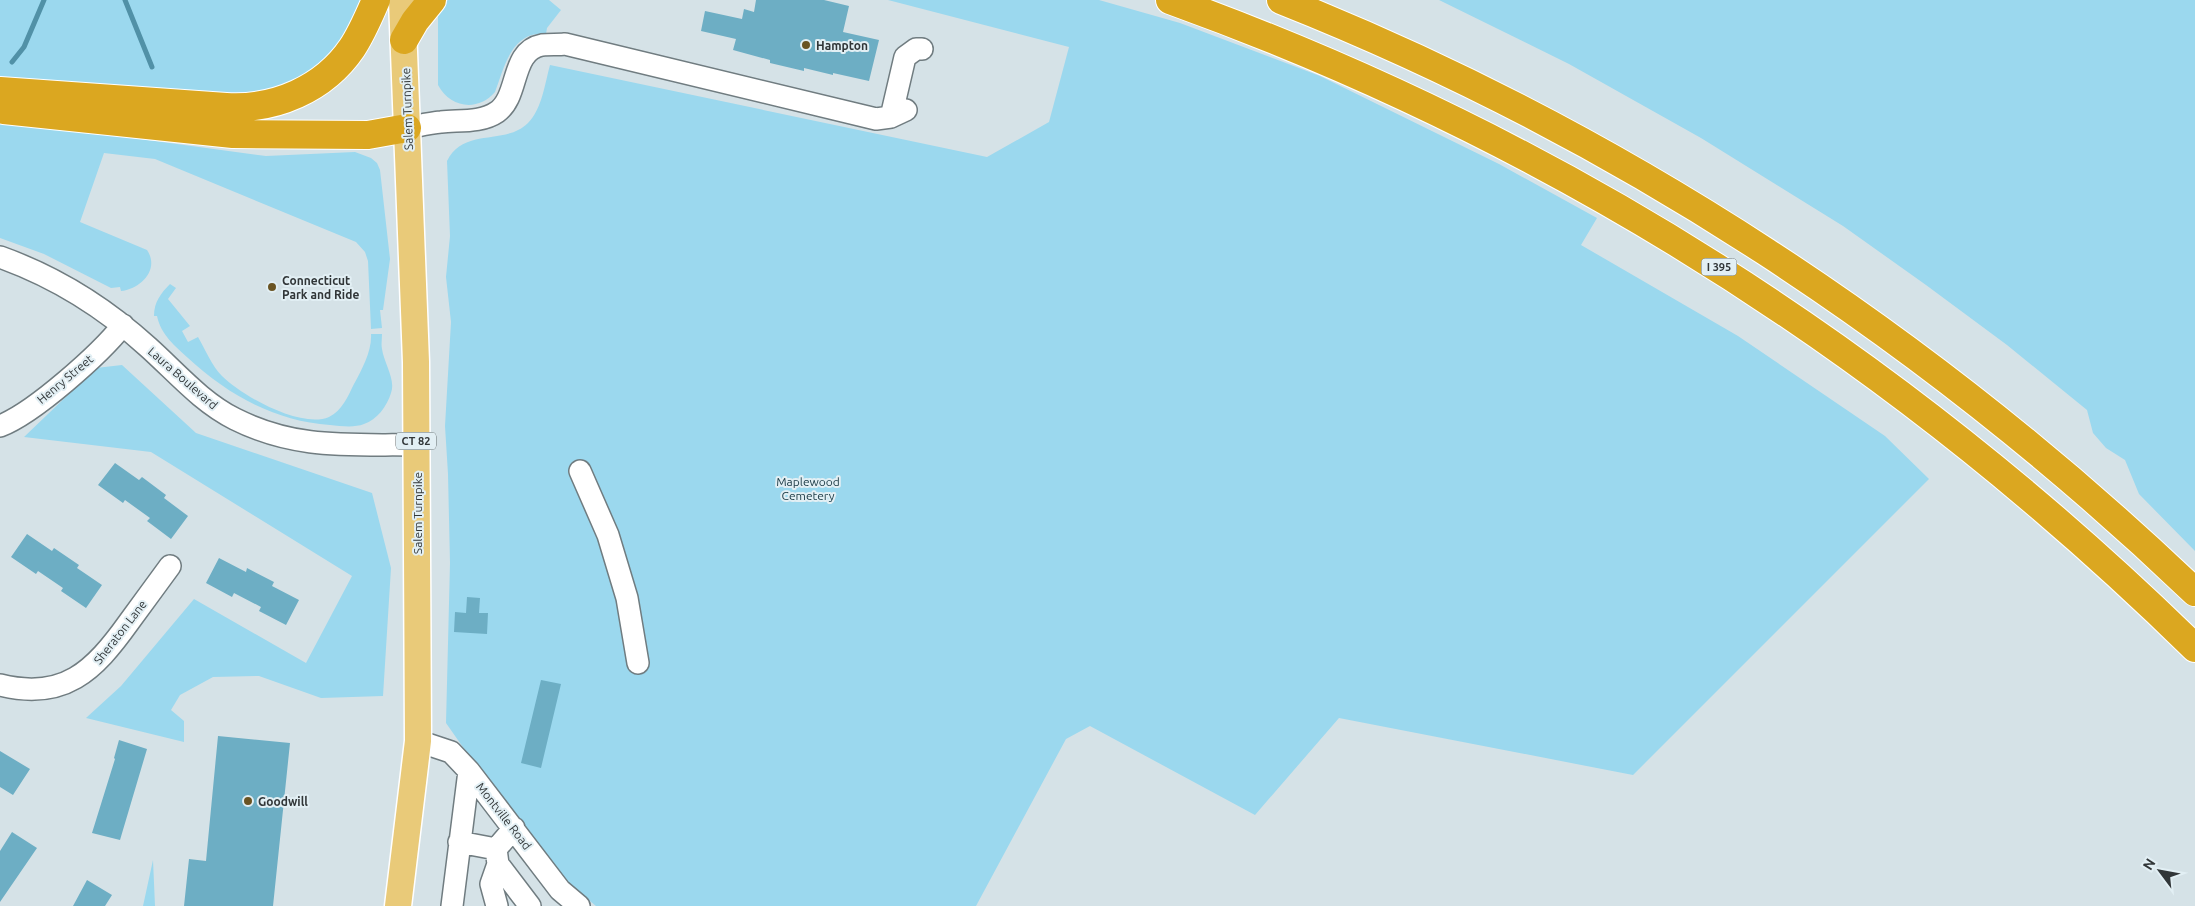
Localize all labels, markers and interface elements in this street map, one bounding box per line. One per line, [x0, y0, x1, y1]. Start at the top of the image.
marker: Hampton [800, 39, 812, 51]
place label: Hampton [816, 39, 868, 52]
street label: Salem Turnpike [399, 68, 415, 150]
road number: I 395 [1702, 258, 1736, 276]
place label: Connecticut Park and Ride [282, 274, 359, 301]
marker: Connecticut Park and Ride [266, 281, 278, 293]
street label: Laura Boulevard [146, 344, 220, 412]
street label: Henry Street [35, 352, 96, 406]
road number: CT 82 [396, 432, 436, 450]
street label: Salem Turnpike [411, 472, 424, 554]
park label: Maplewood Cemetery [776, 475, 840, 502]
street label: Sheraton Lane [91, 597, 149, 667]
street label: Montville Road [474, 780, 534, 852]
marker: Goodwill [242, 795, 254, 807]
place label: Goodwill [258, 795, 308, 808]
north arrow [2135, 846, 2185, 896]
text: N [2139, 855, 2159, 873]

